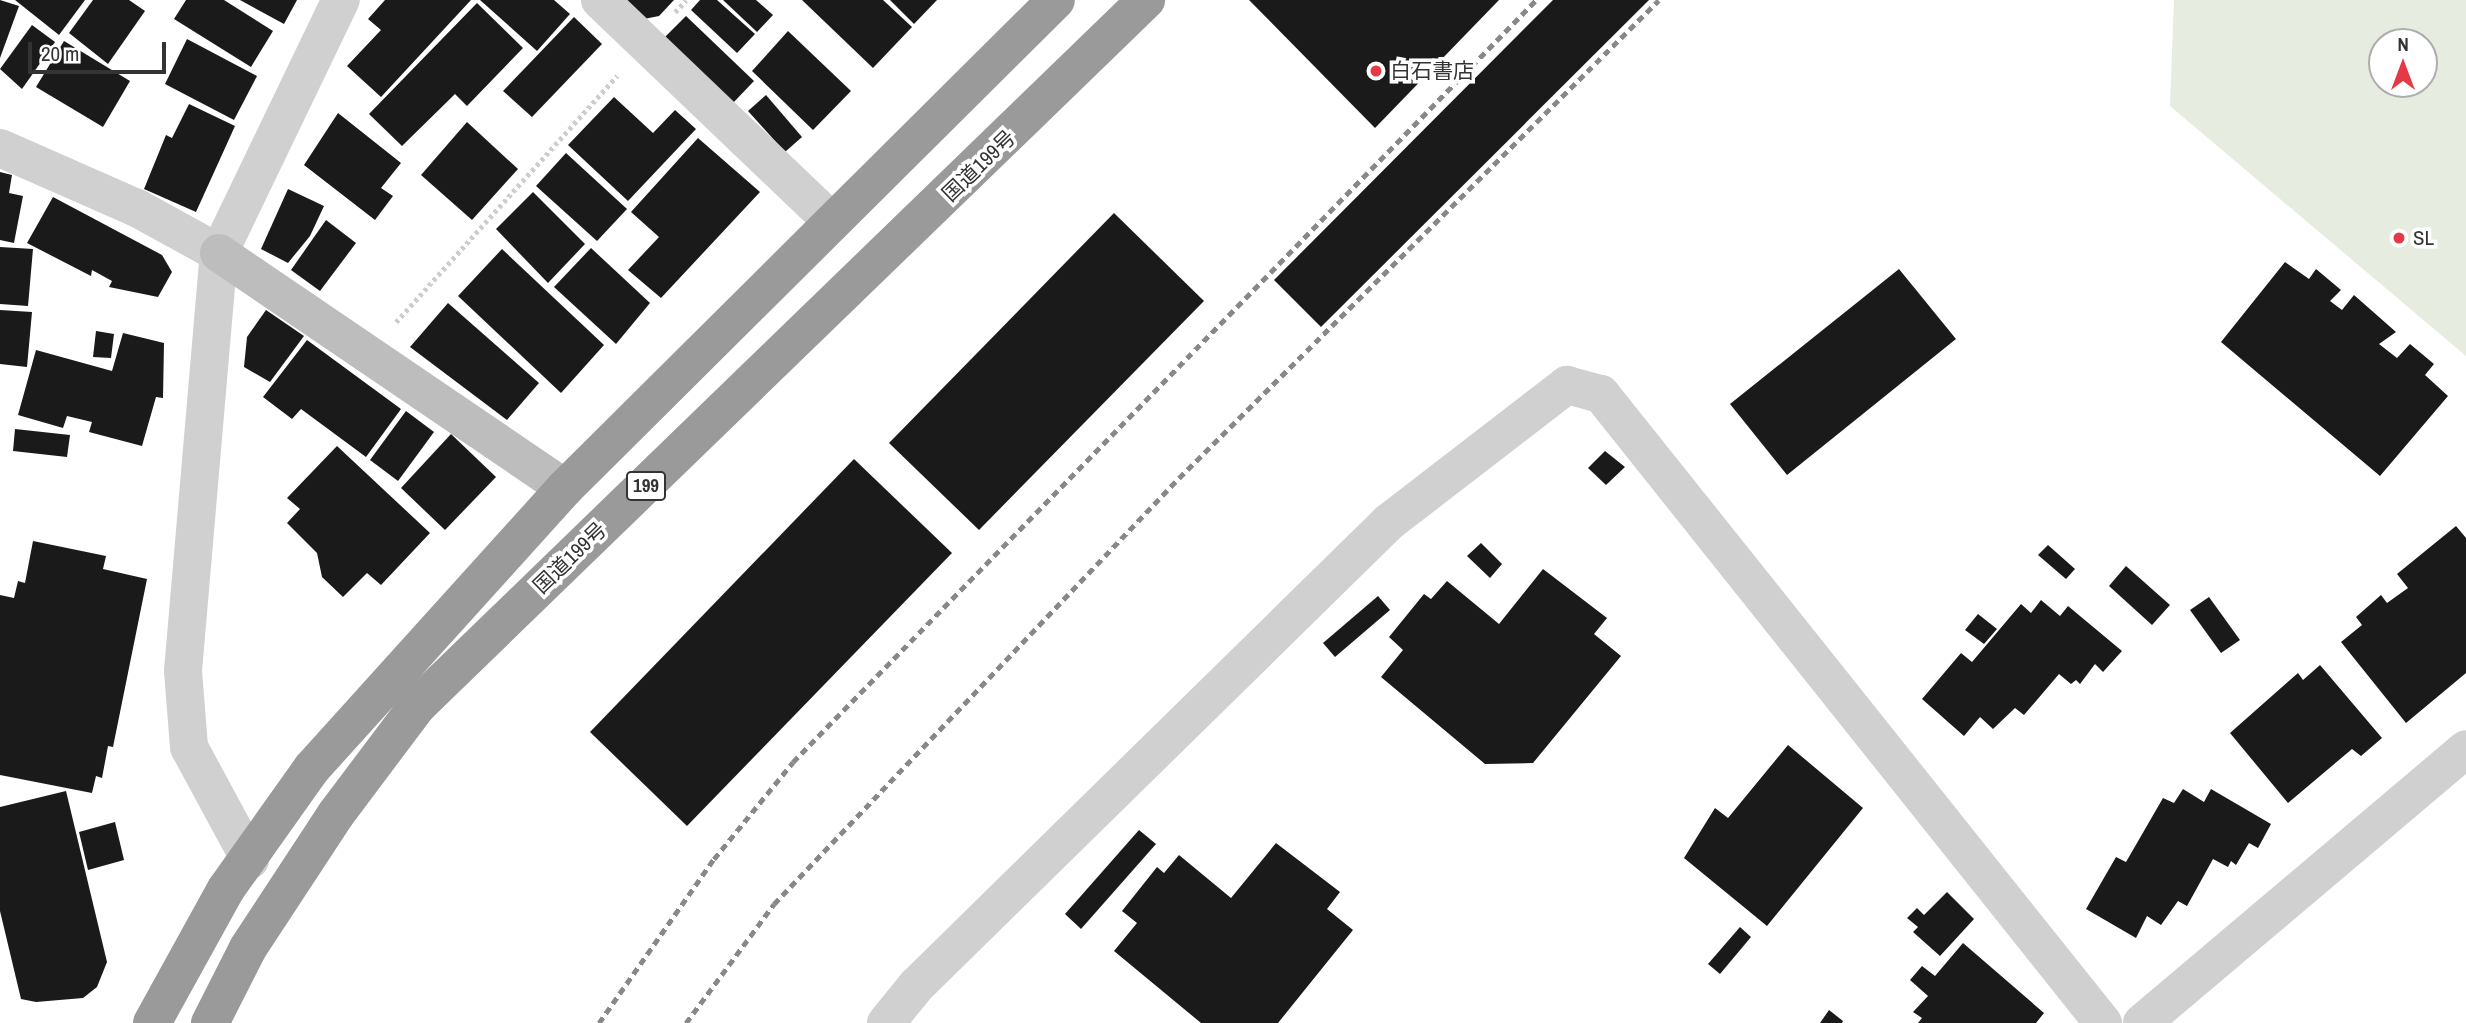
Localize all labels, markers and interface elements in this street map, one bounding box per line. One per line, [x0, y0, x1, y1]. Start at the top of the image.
scale bar [32, 28, 170, 72]
north arrow [2368, 28, 2438, 98]
text: N [2397, 31, 2409, 57]
text: 20 m [41, 39, 79, 68]
place label: 白石書店 [1390, 58, 1474, 84]
marker: 白石書店 [1368, 63, 1384, 79]
street label: 国道199号 [937, 125, 1021, 207]
place label: SL [2413, 225, 2434, 251]
marker: SL [2391, 230, 2407, 246]
road number: 199 [625, 471, 667, 502]
street label: 国道199号 [528, 517, 612, 599]

